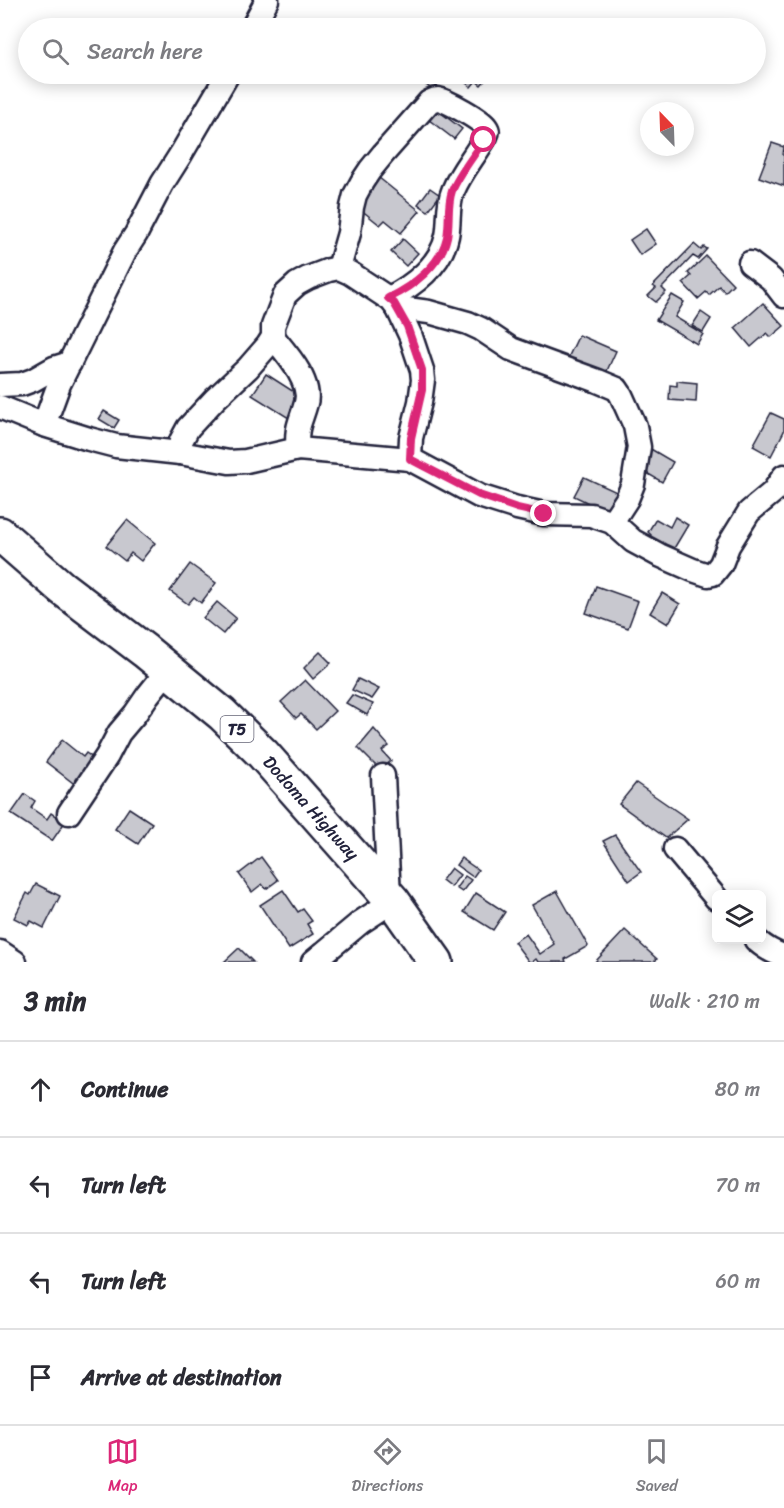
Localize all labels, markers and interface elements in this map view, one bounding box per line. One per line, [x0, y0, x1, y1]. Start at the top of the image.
search box [18, 18, 766, 84]
text: Search here [87, 32, 203, 71]
icon: search [39, 35, 72, 68]
north arrow [640, 102, 694, 156]
route start [470, 126, 496, 152]
route end [530, 500, 556, 526]
road number: T5 [220, 716, 254, 742]
street label: Dodoma Highway [255, 748, 368, 869]
map controls [712, 890, 766, 944]
button: layers [712, 890, 766, 944]
text: 3 min [24, 978, 86, 1024]
text: Walk · 210 m [649, 984, 760, 1019]
text: Continue [81, 1070, 169, 1109]
text: 80 m [715, 1072, 760, 1107]
icon: ahead [24, 1073, 57, 1106]
text: Turn left [81, 1166, 166, 1205]
text: 70 m [715, 1168, 760, 1203]
icon: left [24, 1169, 57, 1202]
text: Turn left [81, 1262, 166, 1301]
text: 60 m [715, 1264, 760, 1299]
icon: left [24, 1265, 57, 1298]
text: Arrive at destination [81, 1358, 282, 1397]
icon: arrive [24, 1361, 57, 1394]
tab: Map [106, 1435, 139, 1500]
tab: Directions [352, 1435, 423, 1500]
tab: Saved [636, 1435, 678, 1500]

